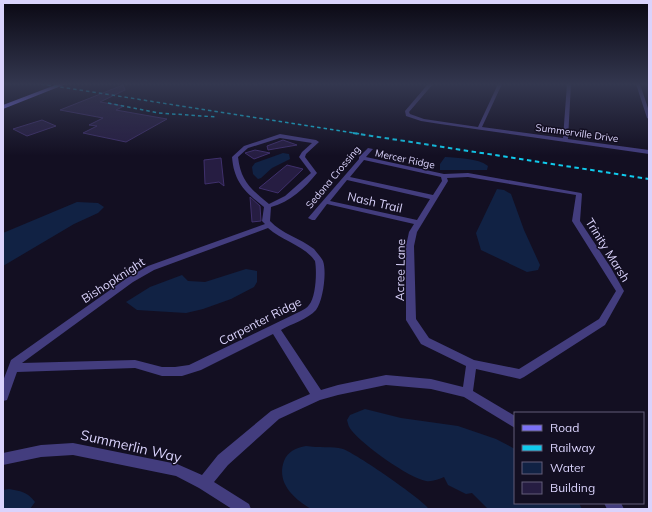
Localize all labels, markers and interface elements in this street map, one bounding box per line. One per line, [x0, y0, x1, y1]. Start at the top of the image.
street label: Summerville Drive [535, 121, 619, 145]
street label: Sedona Crossing [303, 143, 363, 211]
street label: Mercer Ridge [374, 146, 436, 172]
street label: Nash Trail [346, 188, 404, 216]
street label: Trinity Marsh [583, 215, 633, 285]
street label: Acree Lane [392, 239, 408, 301]
street label: Bishopknight [78, 254, 148, 306]
street label: Carpenter Ridge [216, 294, 304, 348]
legend [514, 412, 644, 504]
text: Road [550, 420, 579, 435]
street label: Summerlin Way [79, 426, 184, 466]
text: Railway [550, 440, 596, 455]
text: Water [550, 460, 586, 475]
text: Building [550, 480, 595, 495]

